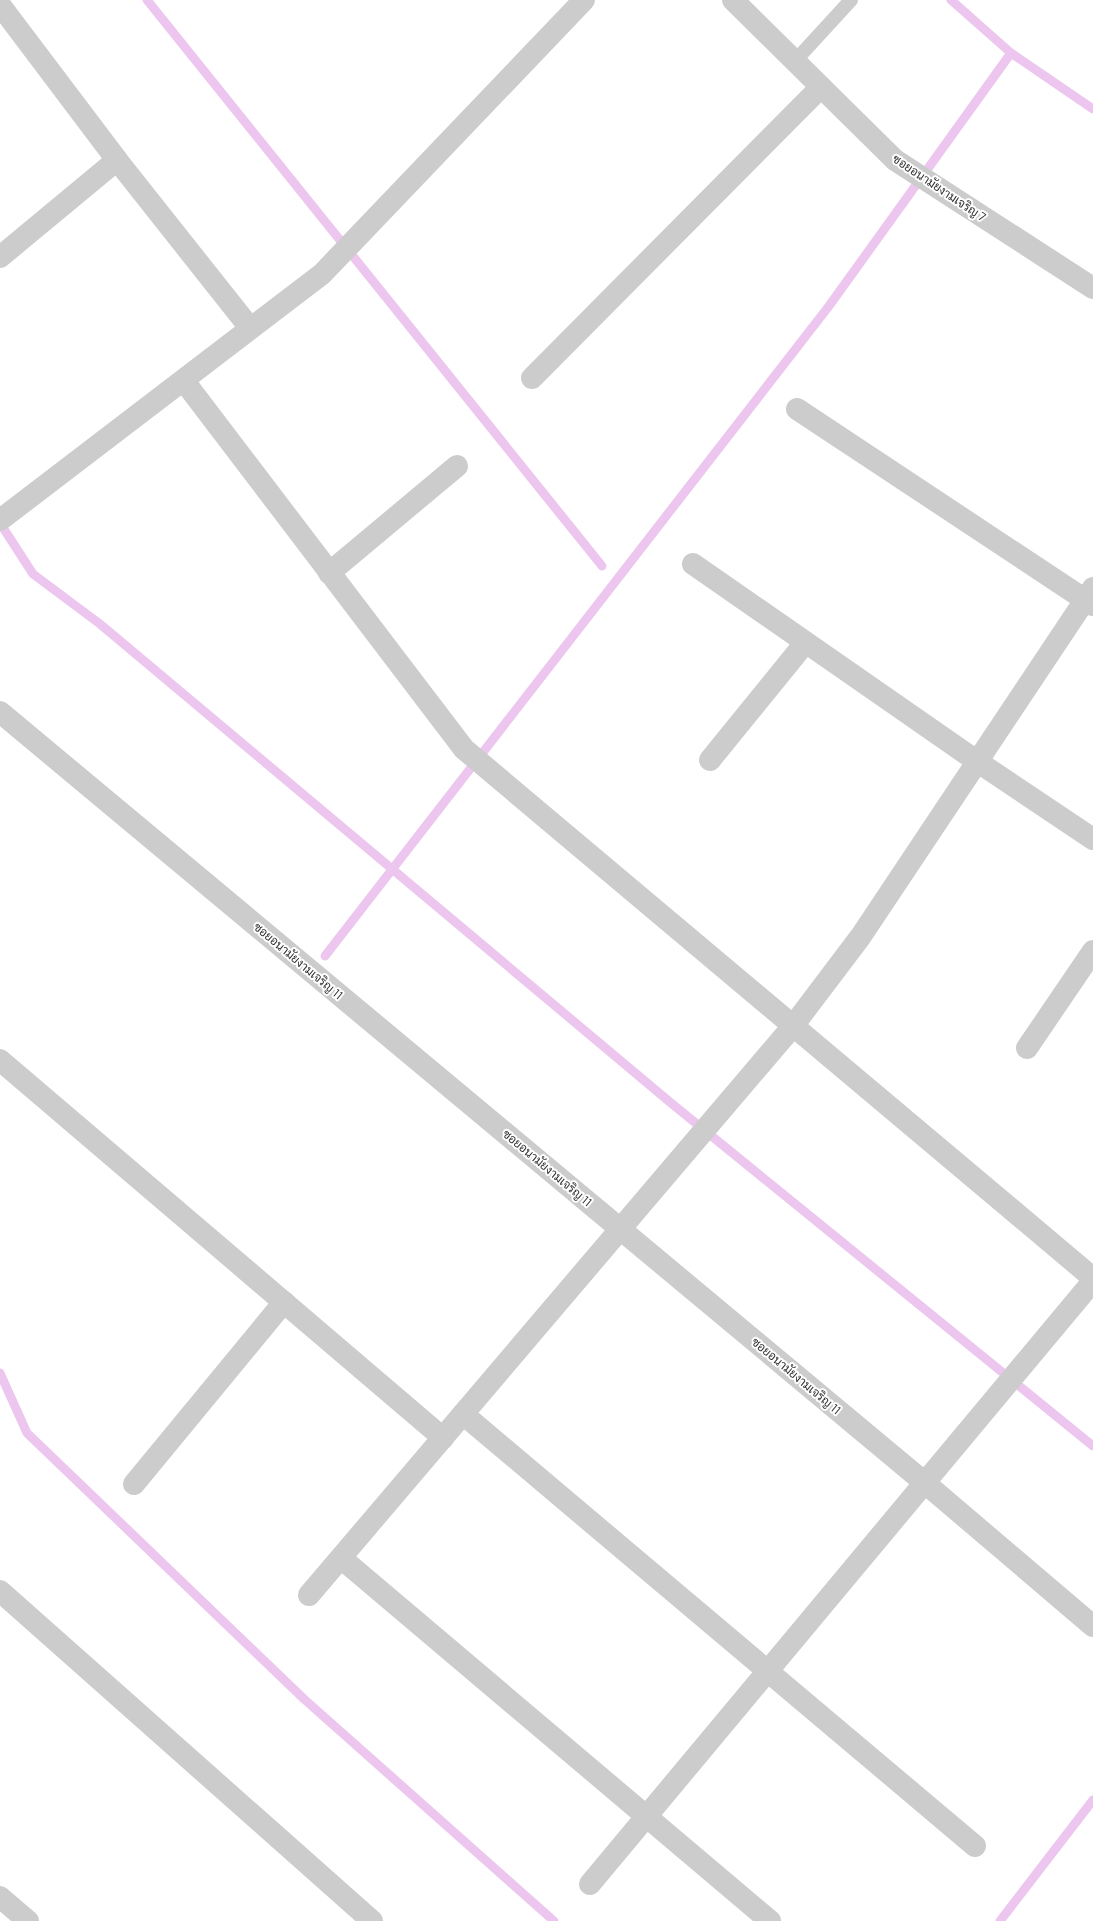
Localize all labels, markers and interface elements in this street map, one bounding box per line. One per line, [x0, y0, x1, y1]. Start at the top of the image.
street label: ซอยอนามัยงามเจริญ 7 [890, 151, 989, 224]
street label: ซอยอนามัยงามเจริญ 11 [251, 919, 346, 1002]
street label: ซอยอนามัยงามเจริญ 11 [500, 1126, 595, 1209]
street label: ซอยอนามัยงามเจริญ 11 [749, 1334, 844, 1417]

